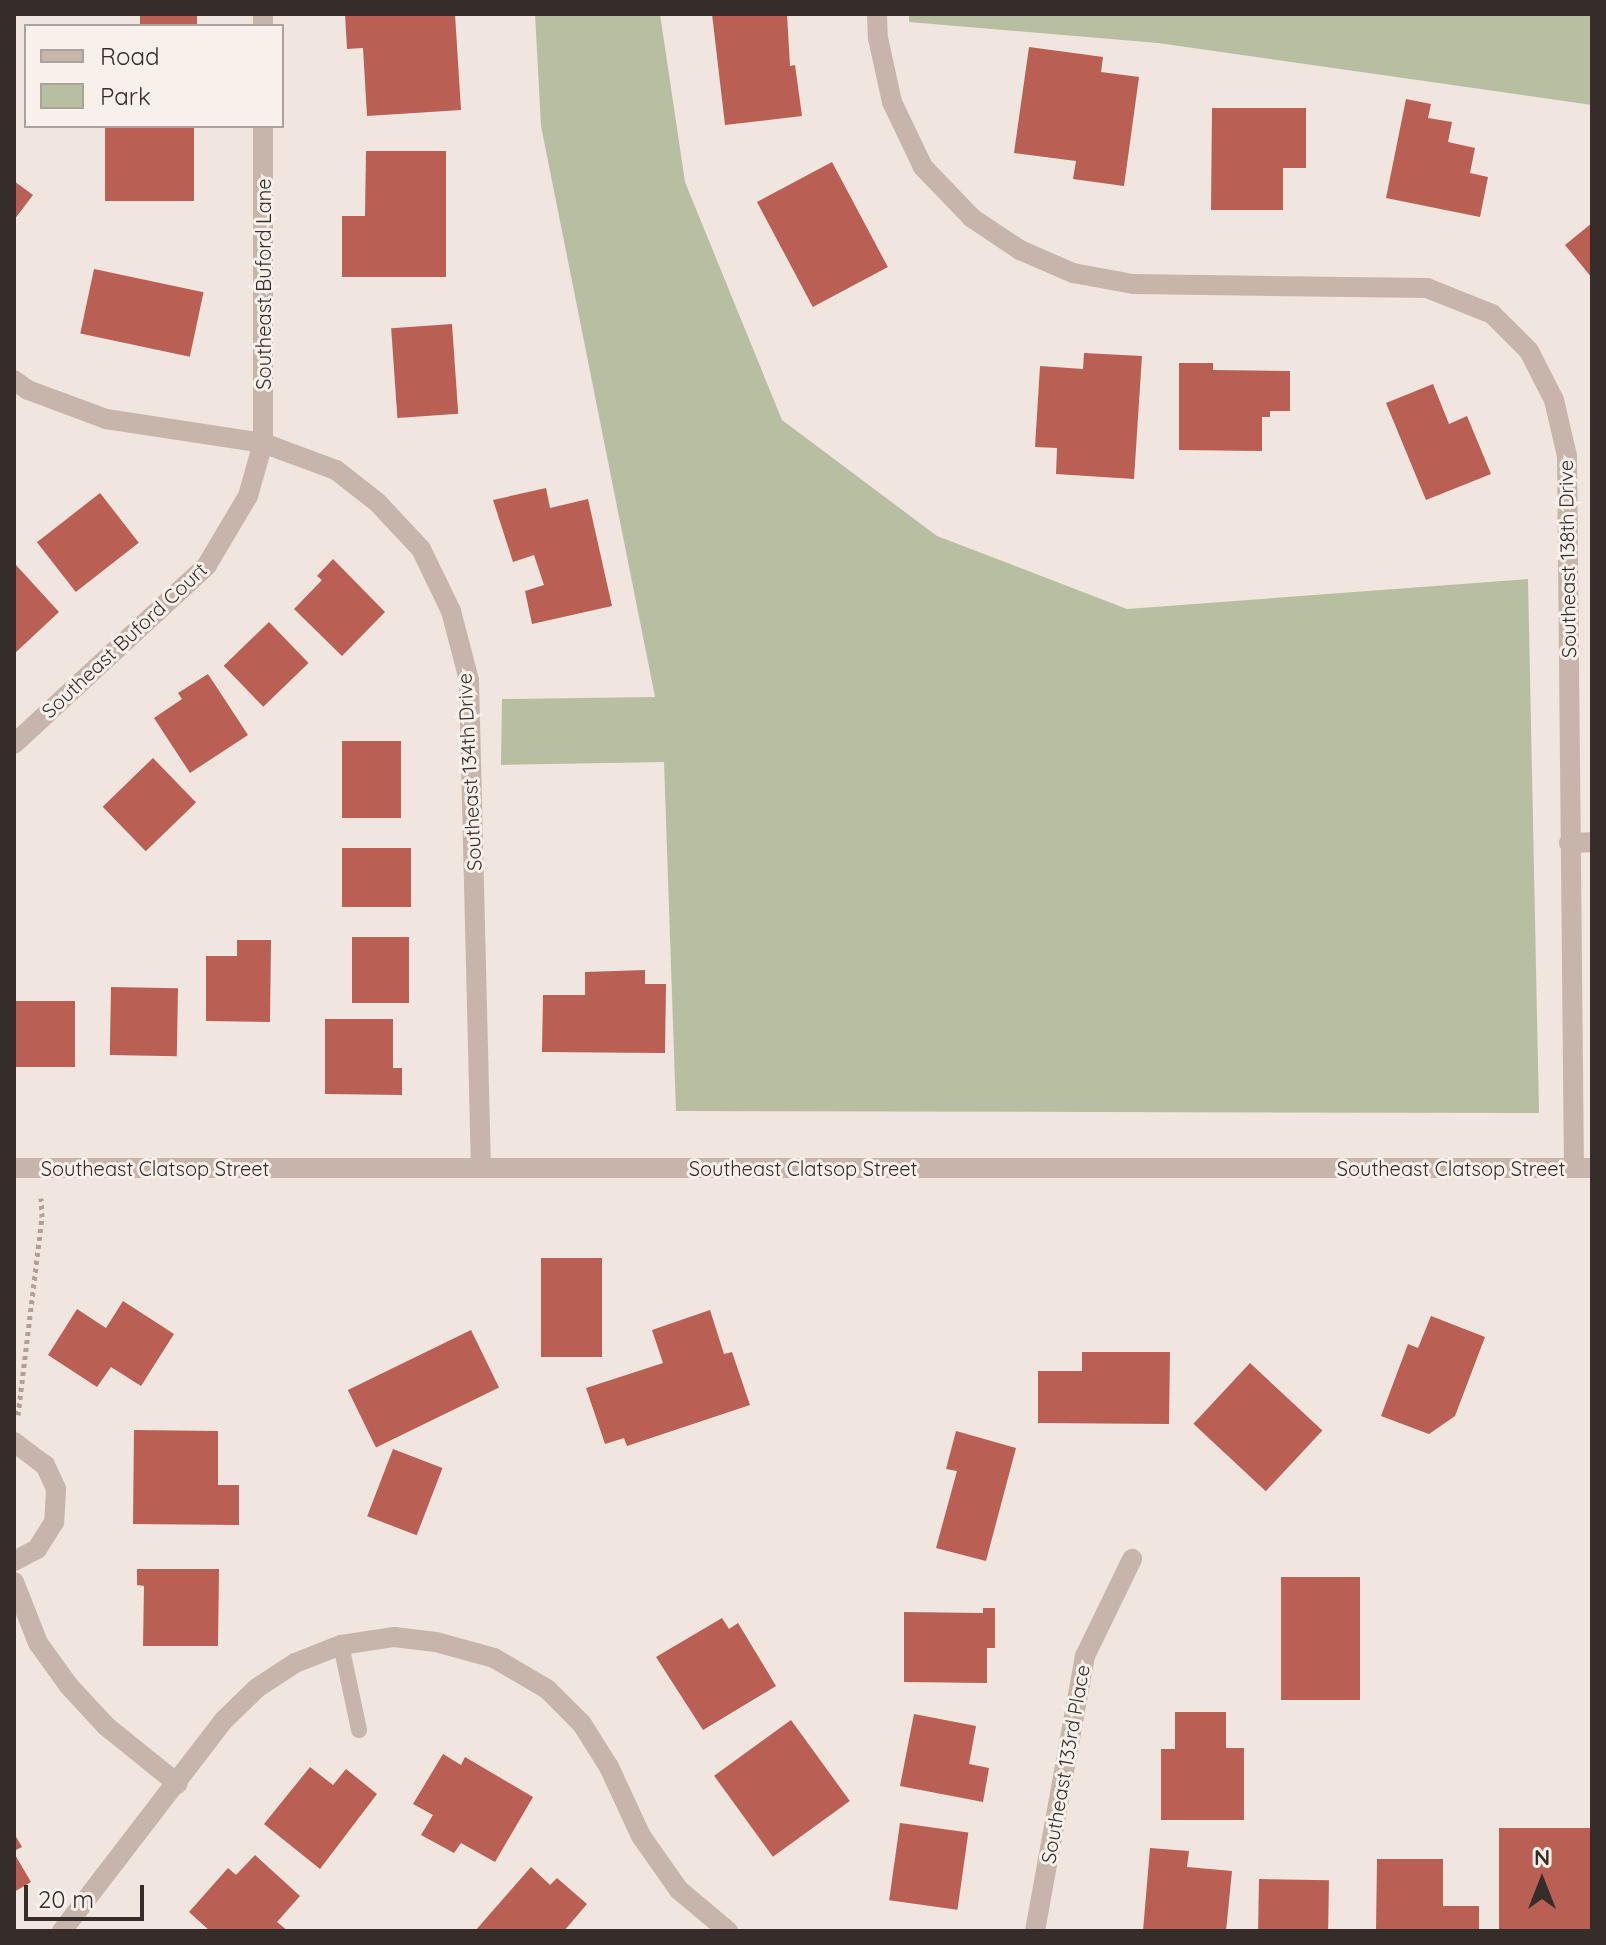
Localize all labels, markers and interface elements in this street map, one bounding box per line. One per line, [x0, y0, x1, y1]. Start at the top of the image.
legend [24, 24, 284, 128]
text: Road [100, 41, 160, 71]
text: Park [100, 81, 151, 111]
street label: Southeast Buford Lane [251, 178, 275, 390]
street label: Southeast 138th Drive [1553, 460, 1581, 658]
street label: Southeast Buford Court [37, 557, 211, 723]
street label: Southeast 134th Drive [452, 672, 486, 872]
street label: Southeast Clatsop Street [41, 1156, 269, 1180]
street label: Southeast Clatsop Street [689, 1156, 917, 1180]
street label: Southeast Clatsop Street [1337, 1156, 1565, 1180]
street label: Southeast 133rd Place [1036, 1663, 1094, 1865]
north arrow [1502, 1841, 1582, 1921]
text: N [1534, 1843, 1550, 1871]
scale bar [28, 1869, 148, 1919]
text: 20 m [38, 1884, 94, 1914]

